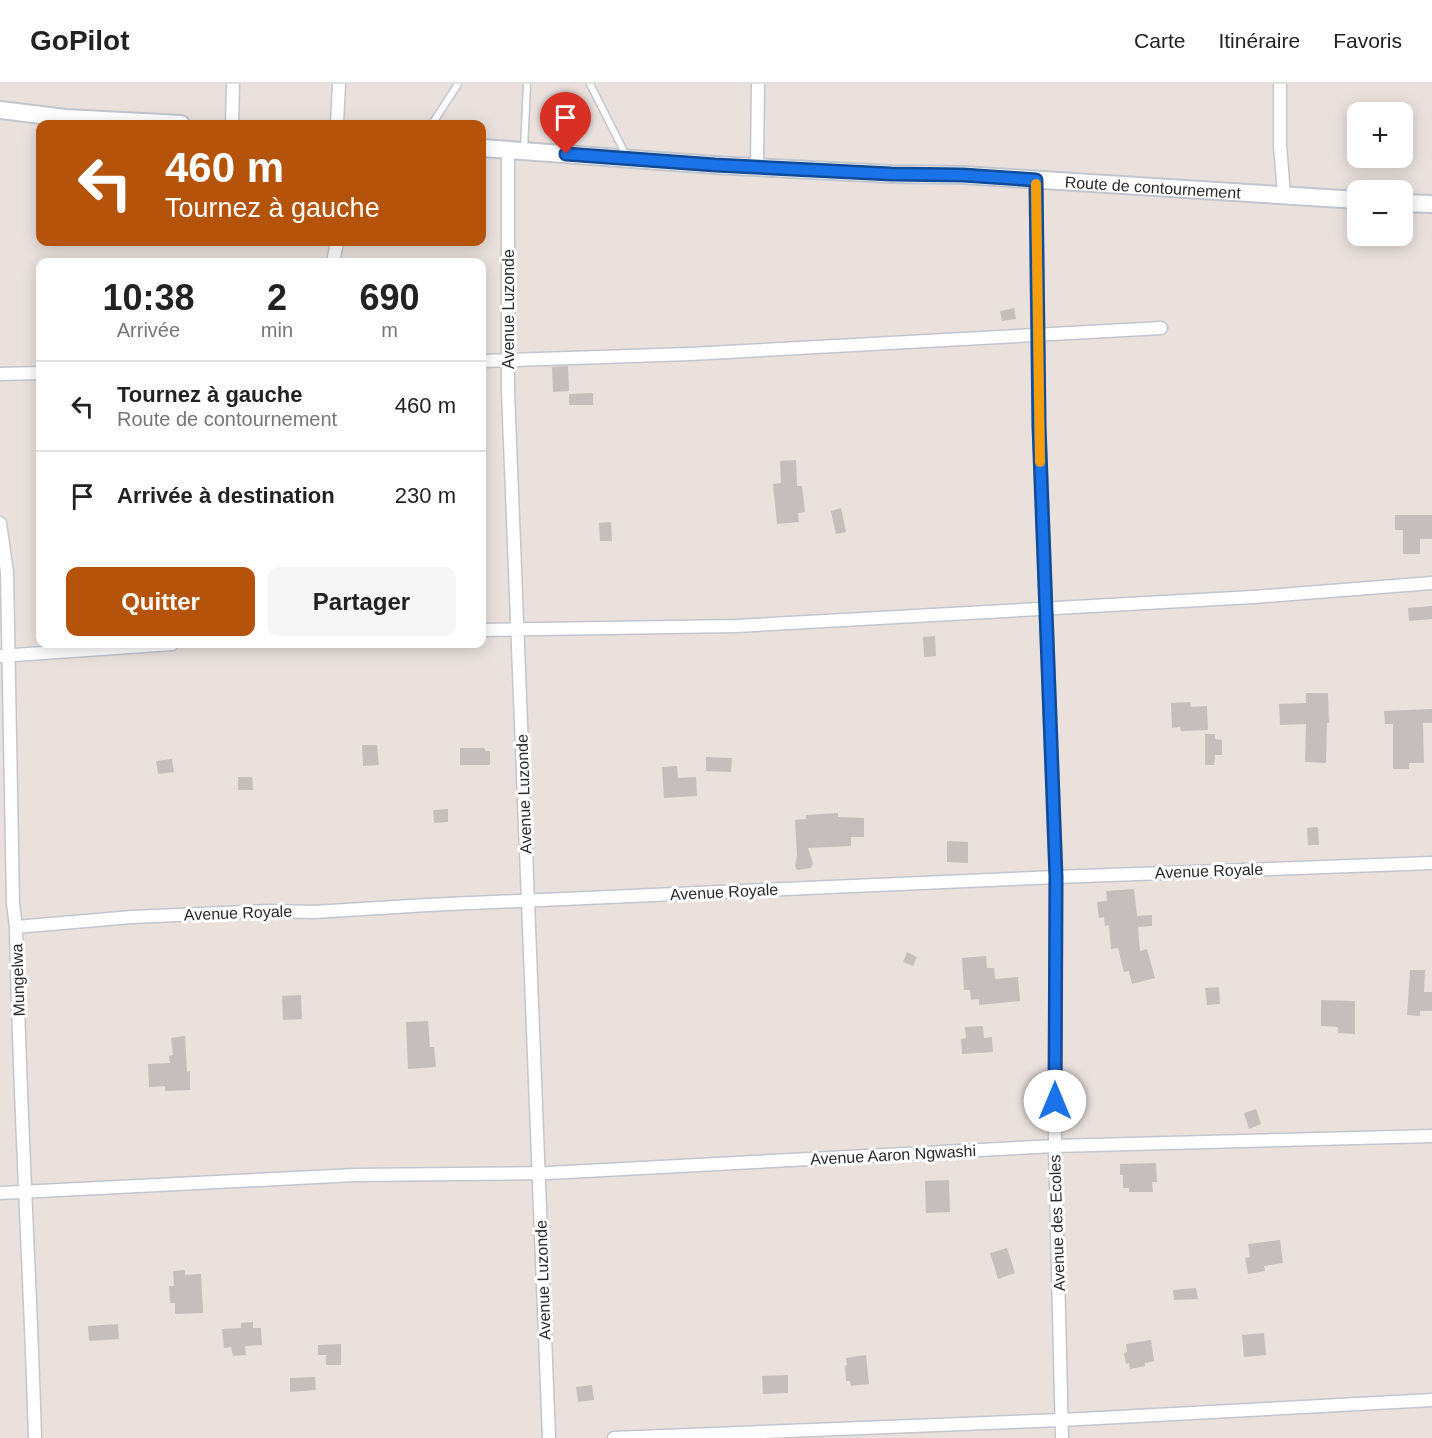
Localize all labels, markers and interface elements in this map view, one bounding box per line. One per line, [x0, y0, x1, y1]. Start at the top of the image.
text: GoPilot [30, 25, 130, 56]
text: Carte [1134, 29, 1185, 52]
text: Itinéraire [1218, 29, 1300, 52]
text: Favoris [1333, 29, 1402, 52]
pin [540, 92, 591, 154]
icon: arrive [549, 101, 582, 134]
map controls [1347, 102, 1413, 246]
button: + [1347, 102, 1413, 168]
icon: left [66, 144, 144, 222]
text: 460 m [165, 144, 284, 191]
street label: Route de contournement [1064, 173, 1242, 201]
button: − [1347, 180, 1413, 246]
text: Tournez à gauche [165, 193, 380, 223]
street label: Avenue Luzonde [500, 249, 517, 369]
text: 10:38 [102, 277, 194, 318]
text: 2 [267, 277, 287, 318]
text: 690 [359, 277, 420, 318]
text: Arrivée [117, 319, 180, 341]
text: min [261, 319, 293, 341]
text: m [381, 319, 398, 341]
text: Tournez à gauche [117, 382, 302, 407]
icon: left [66, 390, 99, 423]
text: 460 m [395, 393, 456, 418]
text: Route de contournement [117, 408, 337, 430]
icon: arrive [66, 480, 99, 513]
text: Arrivée à destination [117, 483, 335, 508]
text: 230 m [395, 483, 456, 508]
button: Quitter [66, 567, 255, 636]
button: Partager [267, 567, 456, 636]
street label: Avenue Luzonde [513, 734, 535, 854]
street label: Avenue Royale [1155, 861, 1263, 881]
street label: Avenue Royale [670, 881, 779, 903]
street label: Avenue Royale [184, 903, 292, 923]
street label: Mungelwa [8, 943, 28, 1017]
position arrow [1023, 1069, 1087, 1133]
street label: Avenue Aaron Ngwashi [810, 1142, 976, 1168]
street label: Avenue des Ecoles [1046, 1154, 1068, 1292]
street label: Avenue Luzonde [532, 1220, 554, 1340]

